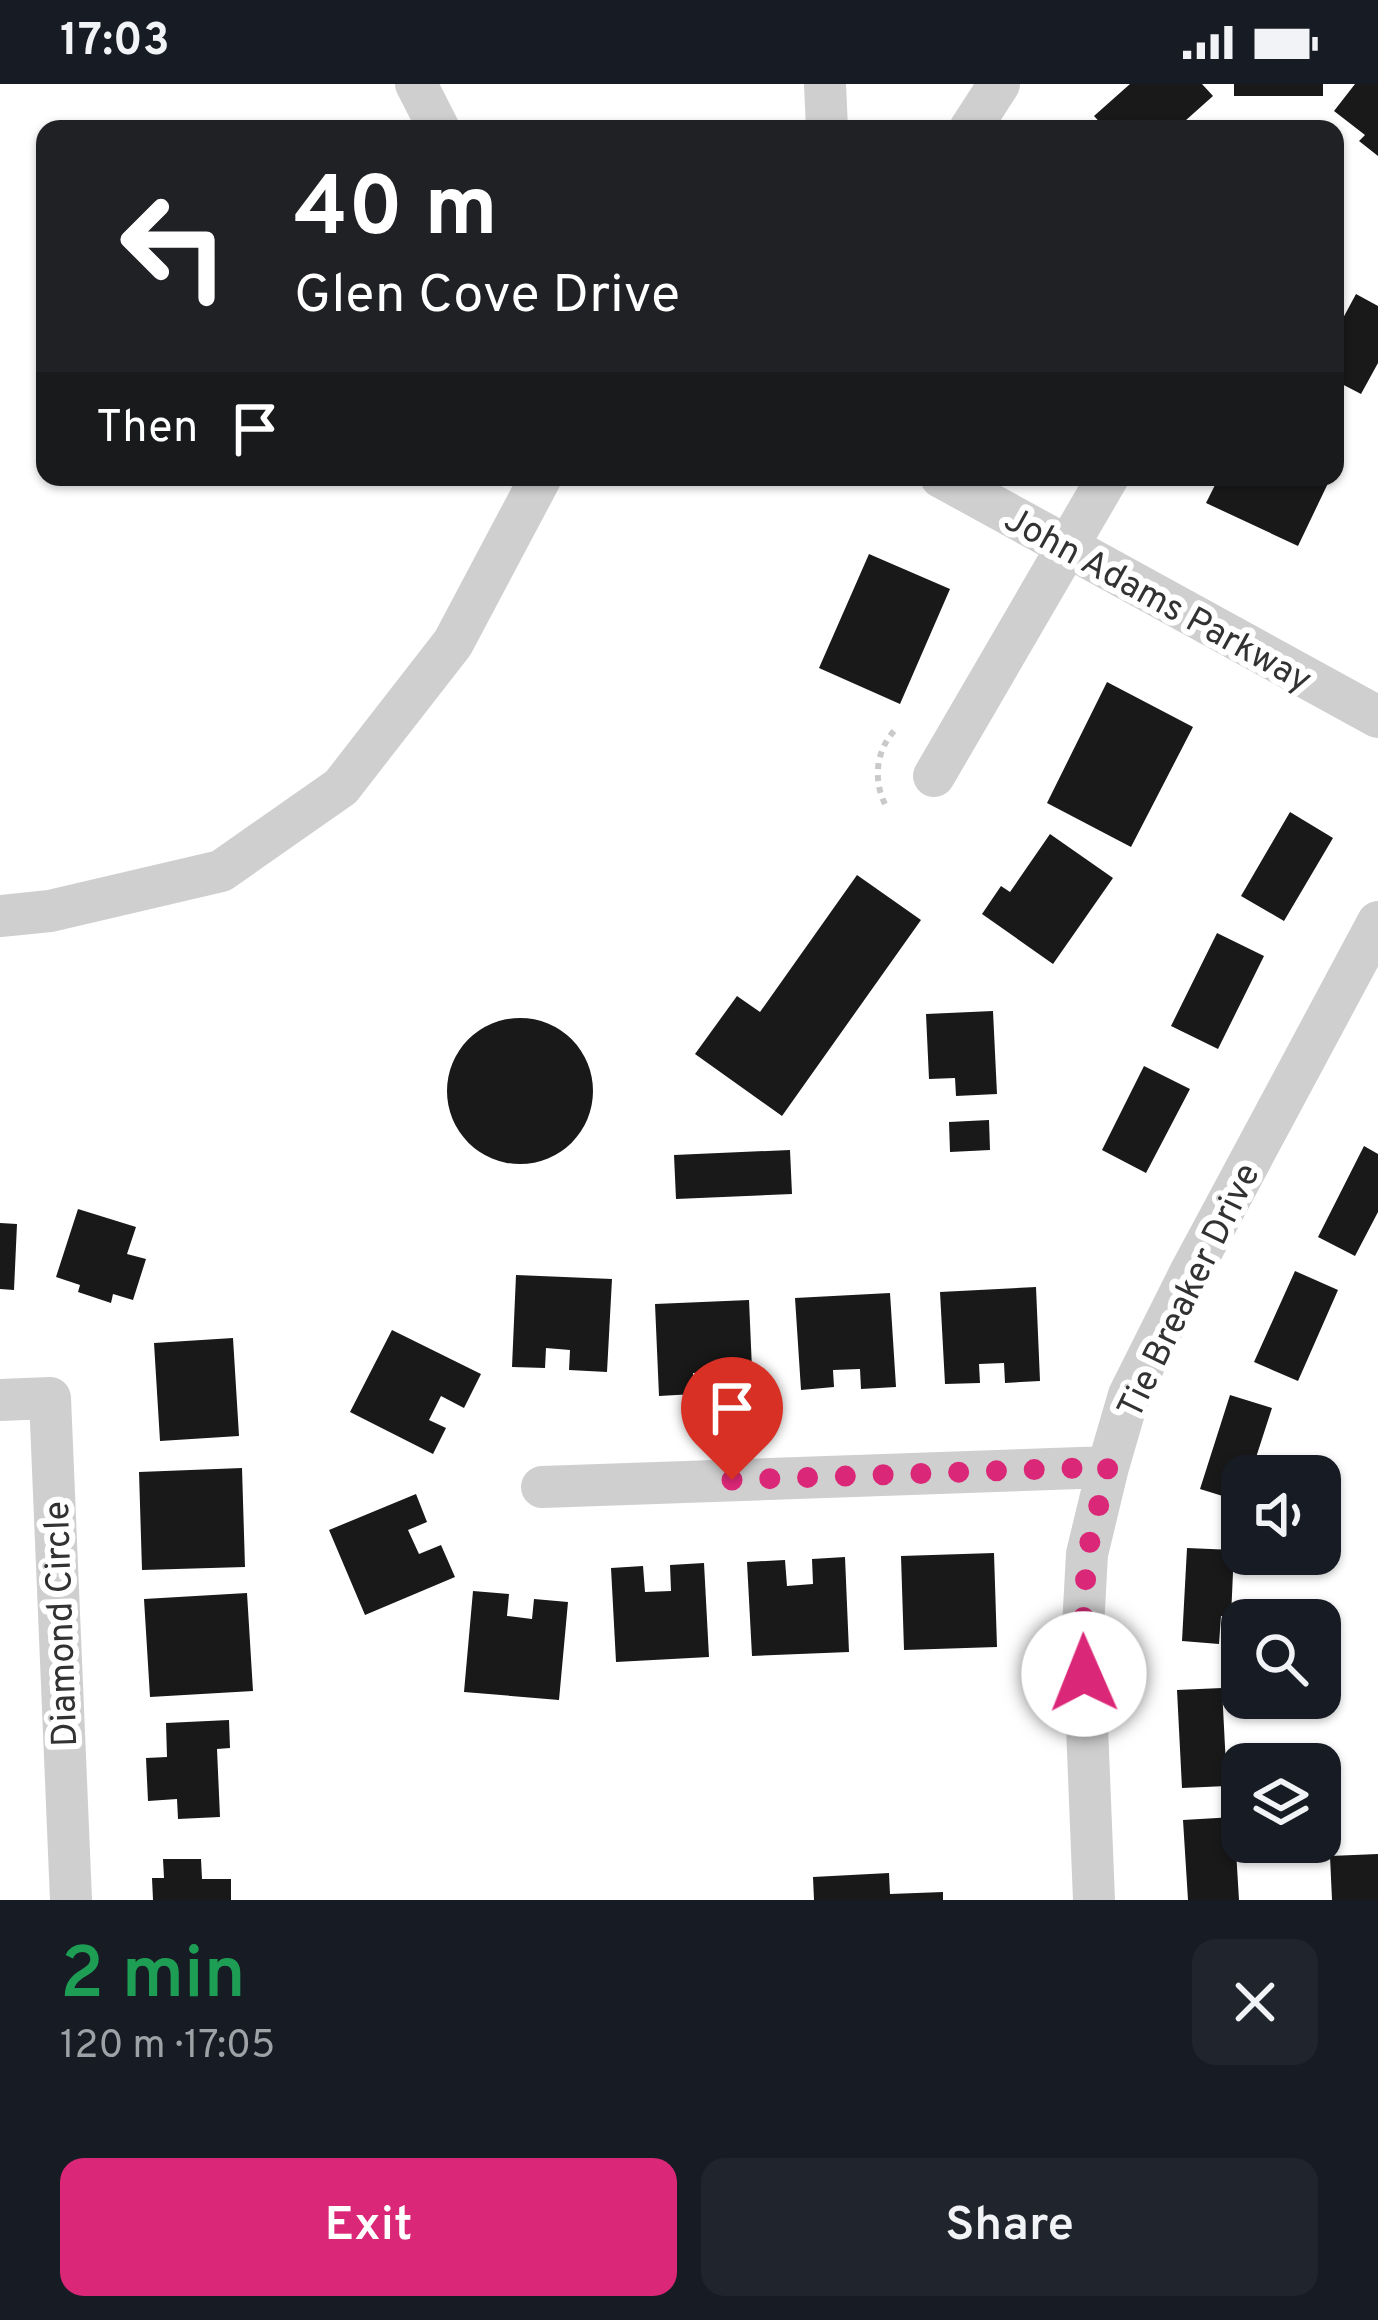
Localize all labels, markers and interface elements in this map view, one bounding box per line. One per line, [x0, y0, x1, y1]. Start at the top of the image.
text: 17:03 [60, 14, 170, 71]
text: 40 m [294, 159, 498, 265]
icon: left [96, 168, 252, 324]
text: Glen Cove Drive [294, 263, 680, 332]
icon: arrive [222, 396, 288, 462]
text: Then [96, 401, 198, 458]
street label: John Adams Parkway [995, 498, 1319, 705]
street label: Tie Breaker Drive [1109, 1157, 1272, 1427]
pin [681, 1357, 783, 1480]
icon: arrive [699, 1375, 765, 1441]
map controls [1221, 1455, 1341, 1863]
button: sound [1221, 1455, 1341, 1575]
street label: Diamond Circle [36, 1500, 90, 1748]
button: search [1221, 1599, 1341, 1719]
position arrow [1021, 1611, 1147, 1737]
button: layers [1221, 1743, 1341, 1863]
text: 2 min [60, 1932, 246, 2024]
button: close [1192, 1939, 1318, 2065]
text: 120 m · 17:05 [60, 2023, 275, 2072]
button: Exit [60, 2158, 677, 2296]
button: Share [701, 2158, 1318, 2296]

